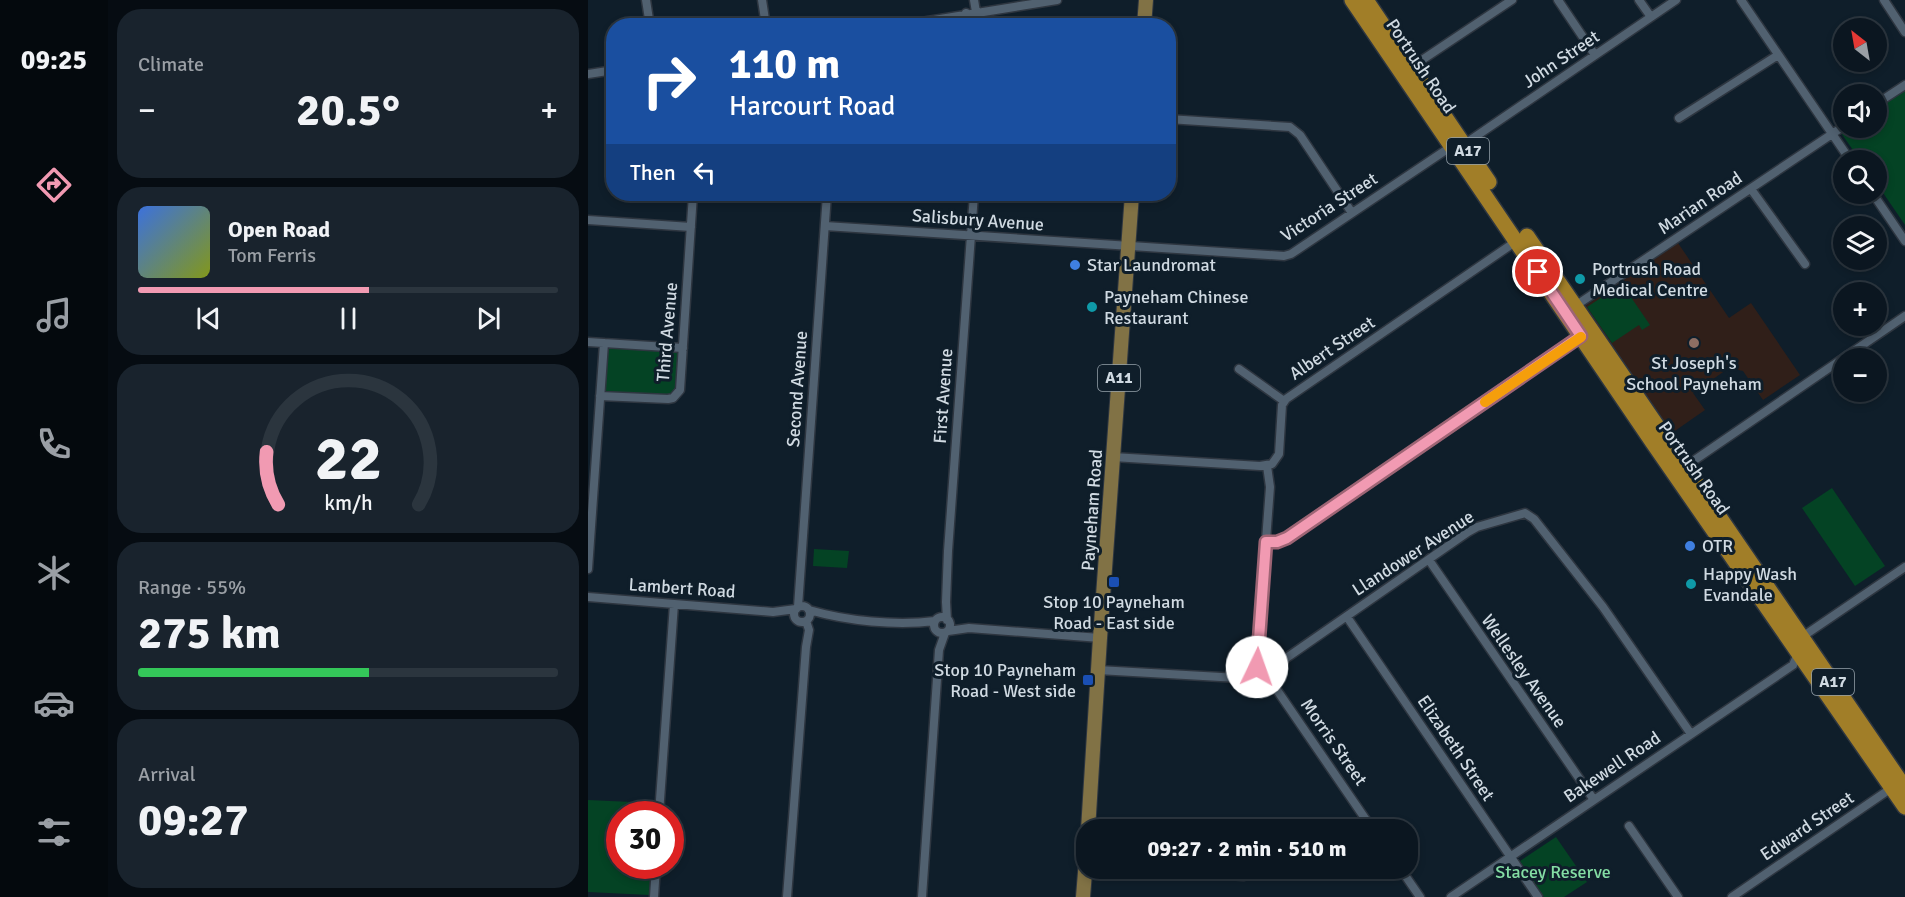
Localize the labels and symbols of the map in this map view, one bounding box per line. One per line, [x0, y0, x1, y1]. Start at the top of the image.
street label: Portrush Road [1381, 15, 1461, 117]
north arrow [1833, 18, 1887, 72]
street label: John Street [1518, 25, 1604, 93]
road number: A17 [1447, 138, 1489, 164]
street label: Marian Road [1654, 167, 1746, 239]
street label: Victoria Street [1276, 168, 1382, 246]
street label: Salisbury Avenue [911, 204, 1045, 236]
pin [1512, 246, 1563, 297]
place label: Star Laundromat [1087, 254, 1216, 276]
marker: Star Laundromat [1068, 258, 1082, 272]
place label: Portrush Road Medical Centre [1592, 258, 1708, 301]
marker: Portrush Road Medical Centre [1573, 272, 1587, 286]
street label: Third Avenue [652, 281, 682, 383]
place label: Payneham Chinese Restaurant [1104, 286, 1248, 329]
marker: Payneham Chinese Restaurant [1085, 300, 1099, 314]
street label: Albert Street [1285, 311, 1379, 385]
street label: Second Avenue [782, 330, 812, 448]
marker: St Joseph's School Payneham [1687, 336, 1701, 350]
street label: First Avenue [929, 348, 957, 444]
place label: St Joseph's School Payneham [1626, 352, 1762, 395]
road number: A11 [1098, 365, 1140, 391]
street label: Portrush Road [1654, 417, 1734, 519]
street label: Payneham Road [1077, 449, 1107, 571]
street label: Llandower Avenue [1348, 505, 1478, 601]
place label: OTR [1702, 535, 1733, 557]
marker: OTR [1683, 539, 1697, 553]
place label: Happy Wash Evandale [1703, 563, 1797, 606]
street label: Lambert Road [628, 573, 736, 603]
marker: Stop 10 Payneham Road - East side [1107, 575, 1121, 589]
marker: Happy Wash Evandale [1684, 577, 1698, 591]
place label: Stop 10 Payneham Road - East side [1043, 591, 1185, 634]
street label: Wellesley Avenue [1477, 610, 1571, 732]
position arrow [1225, 635, 1289, 699]
place label: Stop 10 Payneham Road - West side [934, 659, 1076, 702]
road number: A17 [1812, 669, 1854, 695]
marker: Stop 10 Payneham Road - West side [1081, 673, 1095, 687]
street label: Elizabeth Street [1413, 691, 1499, 805]
street label: Morris Street [1296, 694, 1372, 790]
street label: Bakewell Road [1559, 727, 1665, 807]
street label: Edward Street [1756, 787, 1858, 865]
speed limit sign: 30 [606, 801, 684, 879]
park label: Stacey Reserve [1495, 861, 1611, 883]

